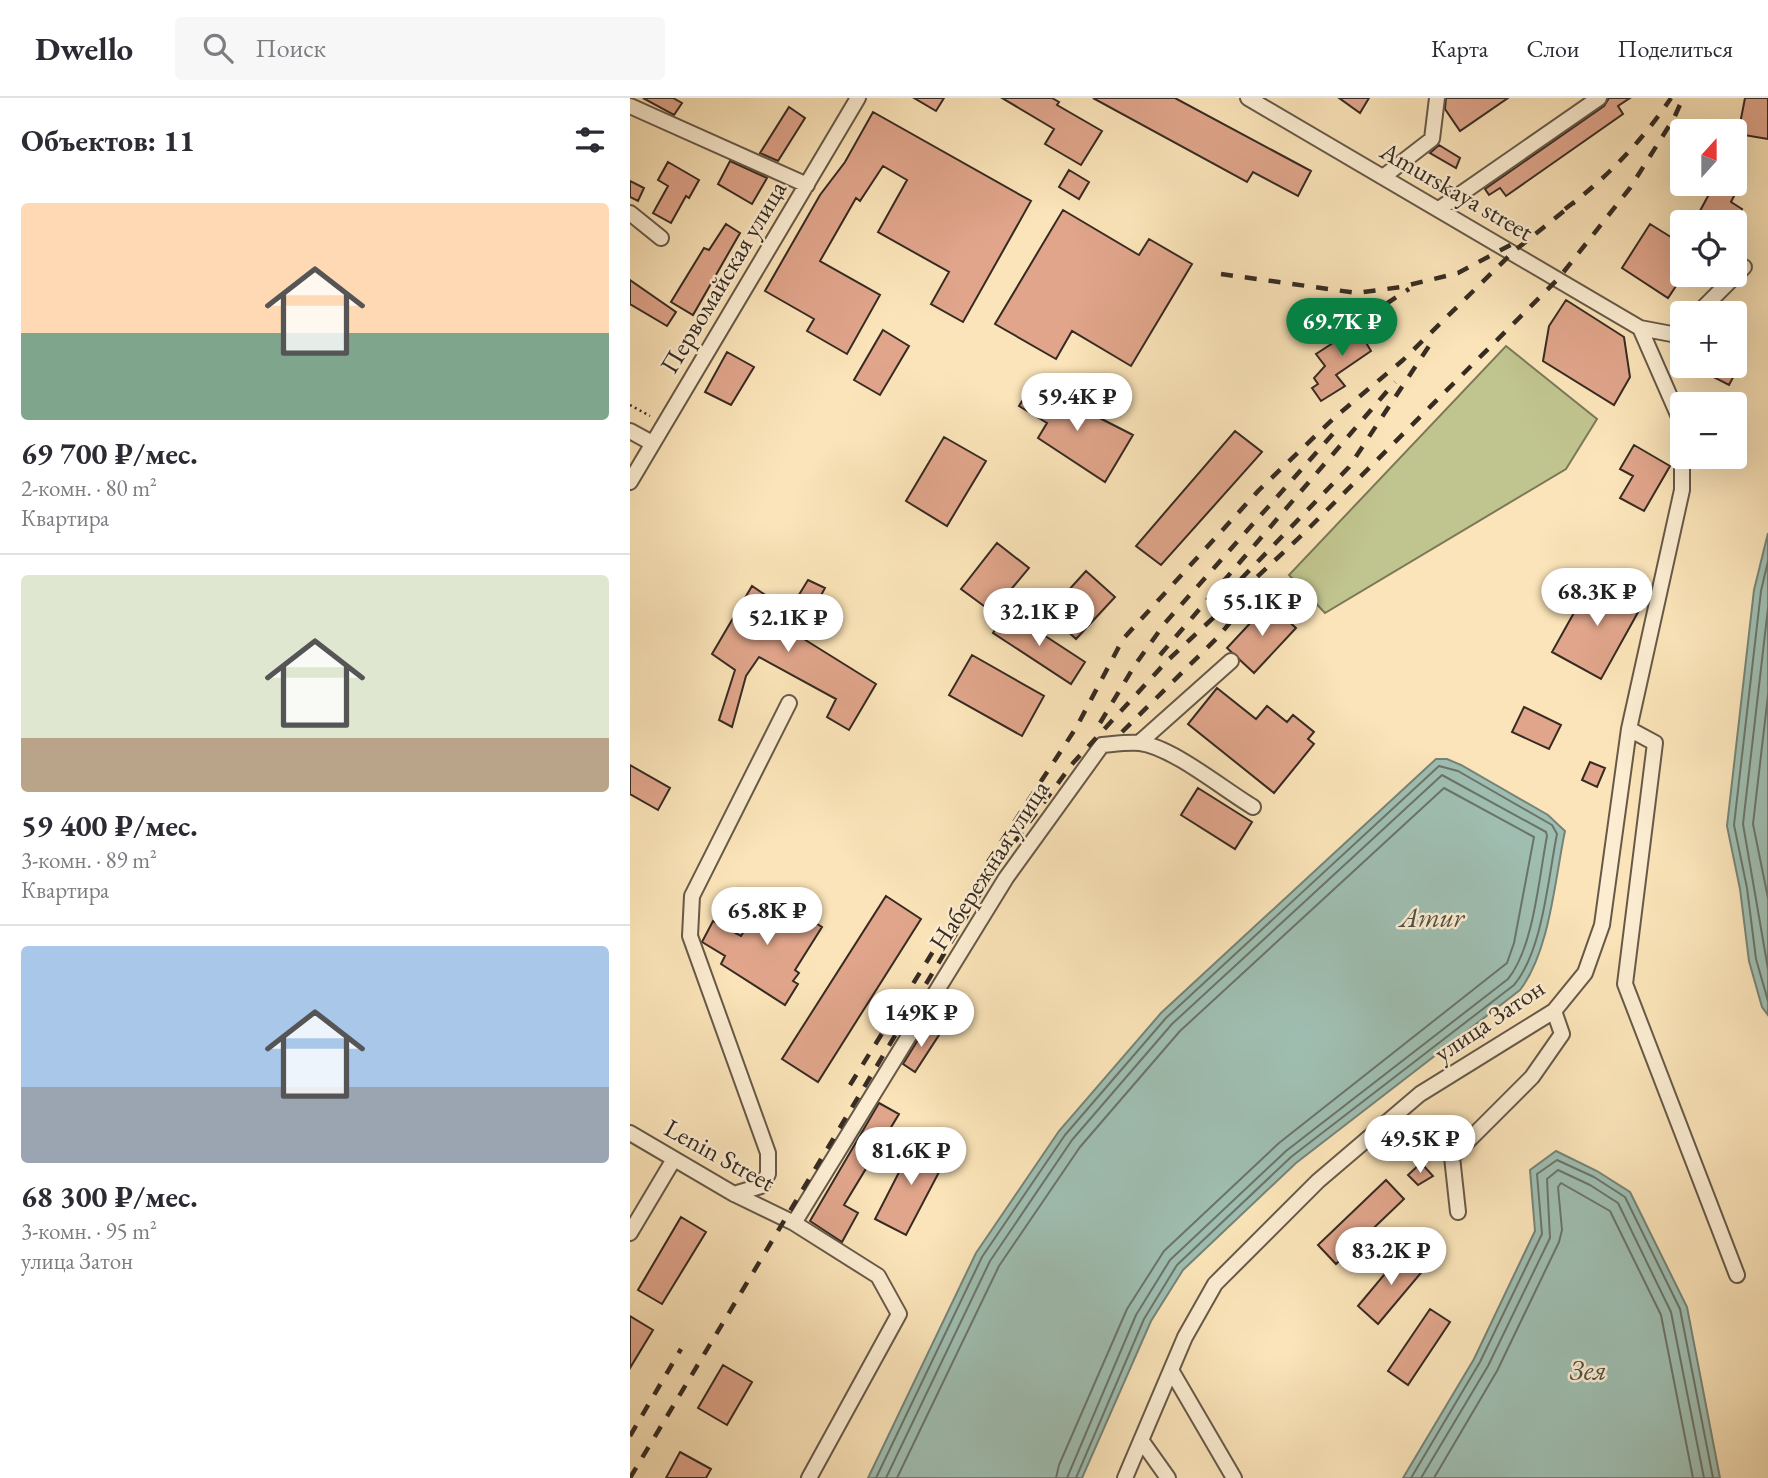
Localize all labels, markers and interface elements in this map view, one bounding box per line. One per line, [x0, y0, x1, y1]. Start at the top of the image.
search box [175, 17, 665, 80]
text: Dwello [35, 27, 133, 70]
icon: search [199, 29, 237, 67]
text: Поиск [255, 31, 326, 65]
text: Карта [1431, 33, 1488, 64]
text: Слои [1526, 33, 1580, 64]
text: Поделиться [1618, 33, 1733, 64]
north arrow [1670, 119, 1746, 196]
map controls [1670, 119, 1747, 469]
text: Объектов: 11 [21, 121, 195, 160]
icon: filters [571, 121, 609, 159]
street label: Amurskaya street [1373, 133, 1540, 249]
street label: Первомайская улица [652, 174, 794, 380]
button: locate [1670, 210, 1747, 287]
icon: home [252, 248, 378, 374]
pin: 69.7K ₽ [1277, 299, 1407, 358]
button: + [1670, 301, 1747, 378]
text: 69.7K ₽ [1302, 306, 1382, 336]
pin: 59.4K ₽ [1012, 374, 1142, 433]
text: 59.4K ₽ [1037, 381, 1117, 411]
button: − [1670, 392, 1747, 469]
text: 69 700 ₽/мес. [21, 434, 198, 473]
text: 2-комн. · 80 m² [21, 473, 157, 503]
text: Квартира [21, 503, 109, 533]
pin: 68.3K ₽ [1532, 568, 1662, 628]
text: 68.3K ₽ [1557, 576, 1637, 606]
pin: 55.1K ₽ [1197, 578, 1327, 638]
text: 55.1K ₽ [1222, 586, 1302, 616]
pin: 32.1K ₽ [974, 588, 1104, 648]
pin: 52.1K ₽ [723, 594, 853, 654]
text: 32.1K ₽ [999, 596, 1079, 626]
text: 52.1K ₽ [748, 602, 828, 632]
icon: home [252, 620, 378, 746]
street label: Набережная улица [921, 773, 1057, 957]
text: 59 400 ₽/мес. [21, 806, 198, 845]
text: 3-комн. · 89 m² [21, 845, 157, 875]
text: Квартира [21, 875, 109, 905]
pin: 65.8K ₽ [702, 888, 832, 947]
text: 65.8K ₽ [727, 895, 807, 925]
water label: Amur [1398, 899, 1466, 935]
street label: улица Затон [1427, 971, 1551, 1069]
pin: 149K ₽ [864, 990, 978, 1049]
icon: home [252, 991, 378, 1117]
text: 149K ₽ [884, 997, 958, 1027]
street label: Lenin Street [659, 1111, 781, 1199]
pin: 49.5K ₽ [1355, 1116, 1485, 1175]
text: 49.5K ₽ [1380, 1123, 1460, 1153]
pin: 81.6K ₽ [846, 1128, 976, 1187]
text: 81.6K ₽ [871, 1135, 951, 1165]
text: 68 300 ₽/мес. [21, 1177, 198, 1216]
text: 3-комн. · 95 m² [21, 1216, 157, 1246]
pin: 83.2K ₽ [1326, 1228, 1456, 1287]
text: 83.2K ₽ [1351, 1235, 1431, 1265]
text: улица Затон [21, 1246, 133, 1276]
water label: Зея [1569, 1352, 1607, 1388]

